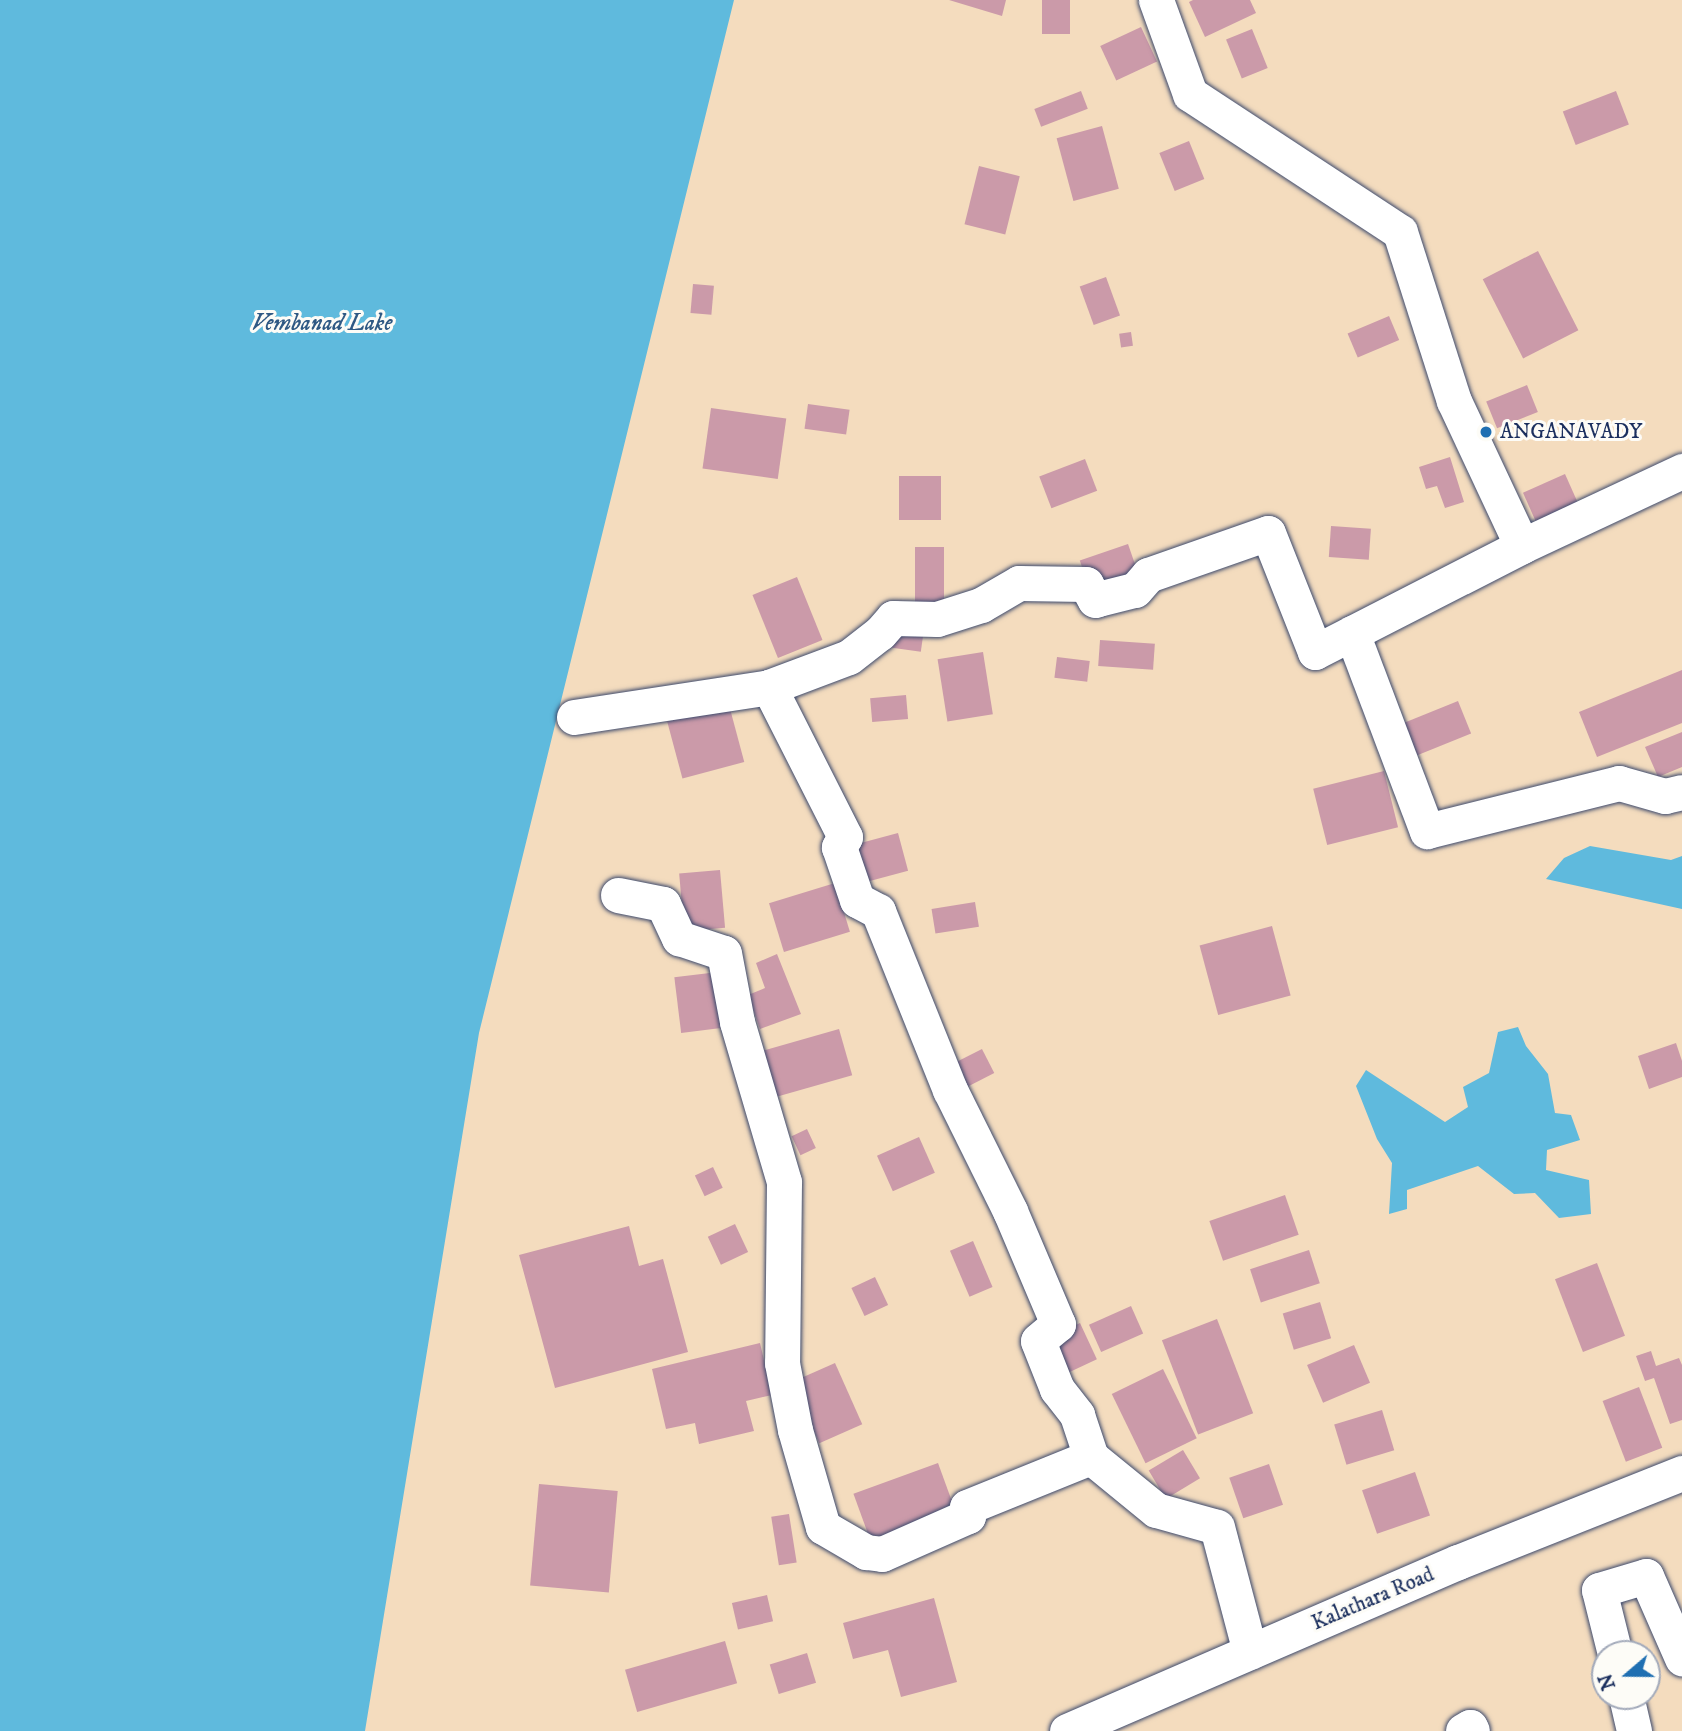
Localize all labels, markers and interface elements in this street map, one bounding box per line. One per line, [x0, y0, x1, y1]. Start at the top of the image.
water label: Vembanad Lake [252, 310, 392, 338]
place label: ANGANAVADY [1500, 419, 1642, 445]
marker: ANGANAVADY [1478, 424, 1494, 440]
street label: Kalathara Road [1308, 1562, 1438, 1636]
north arrow [1591, 1640, 1661, 1710]
text: N [1594, 1670, 1621, 1693]

